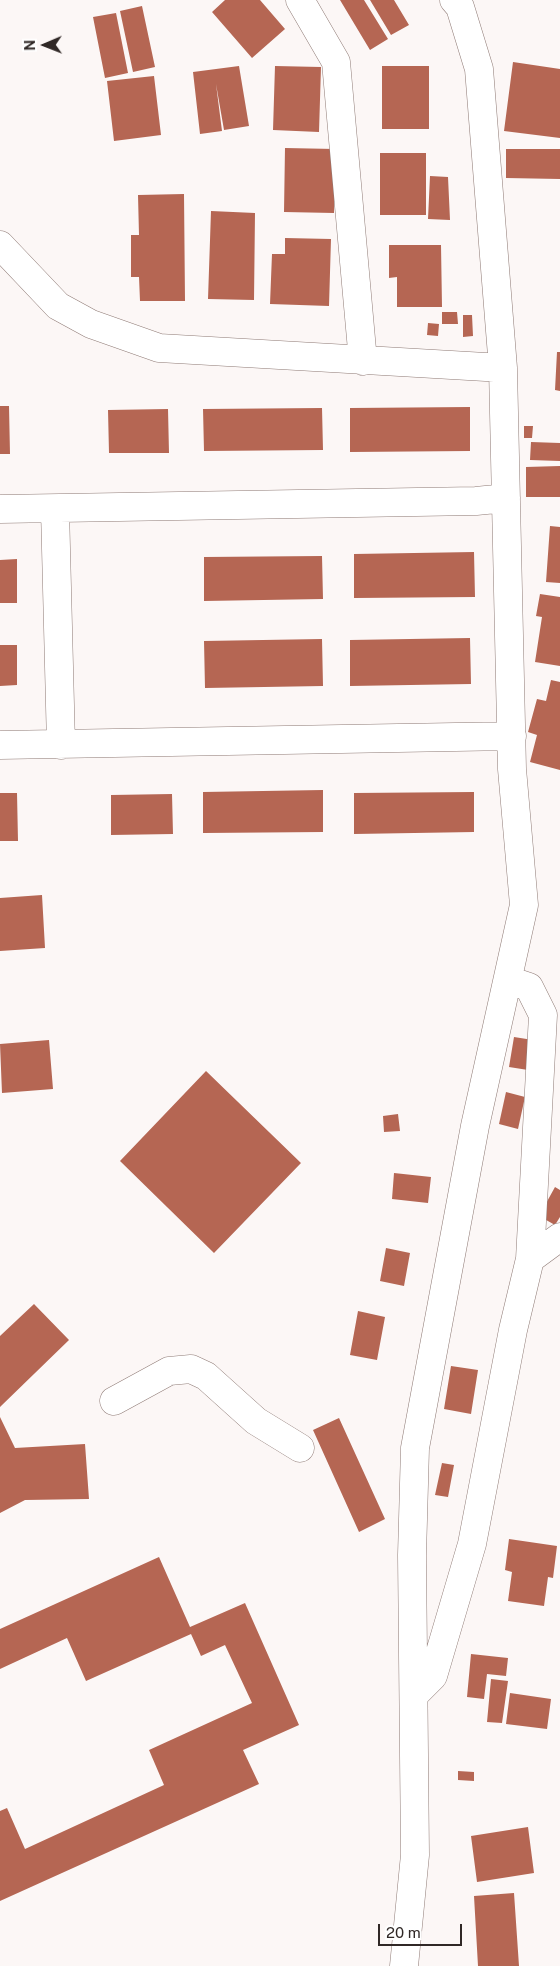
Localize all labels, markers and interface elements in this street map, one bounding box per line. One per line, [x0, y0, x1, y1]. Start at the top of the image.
north arrow [20, 20, 70, 70]
text: N [22, 40, 38, 51]
scale bar [380, 1914, 464, 1946]
text: 20 m [386, 1924, 421, 1941]

